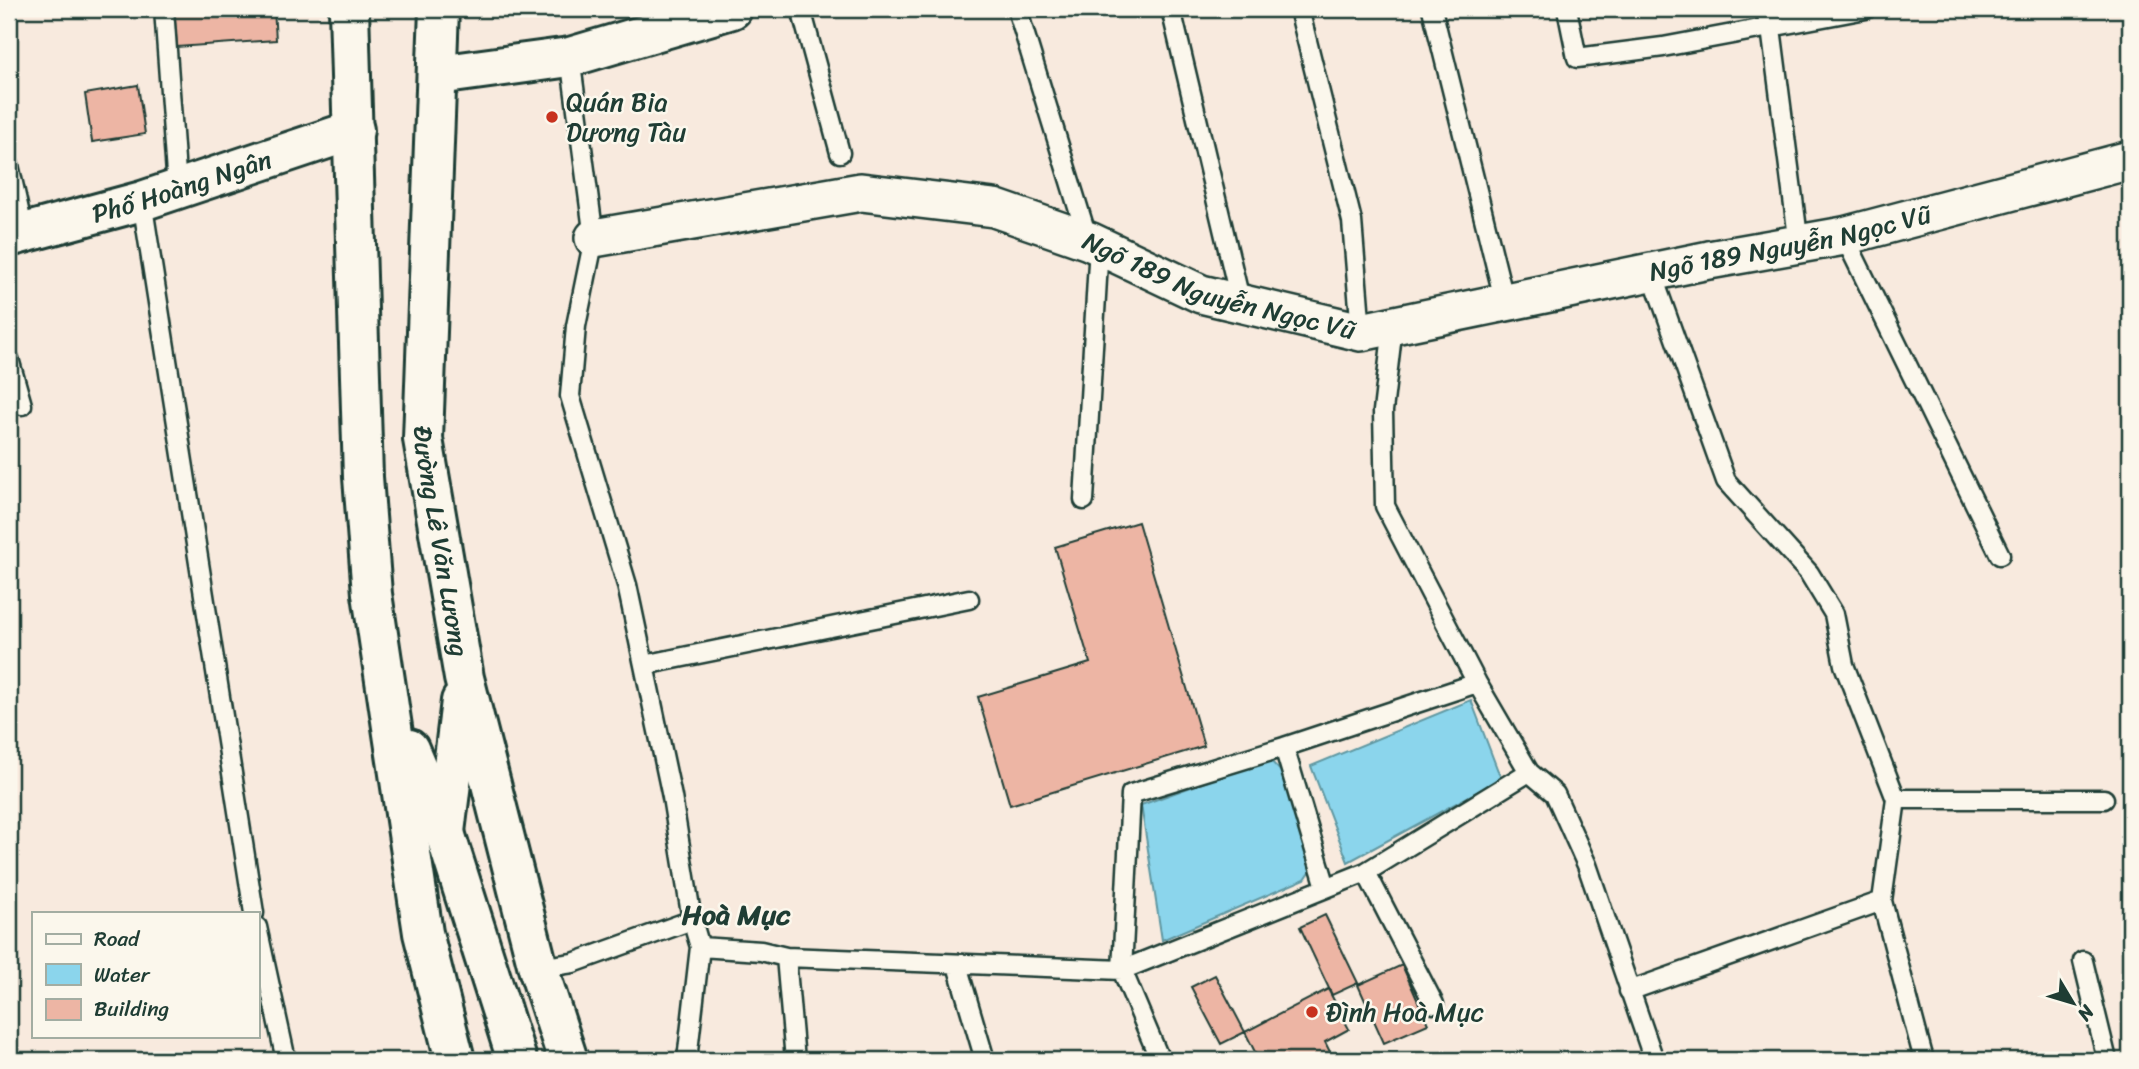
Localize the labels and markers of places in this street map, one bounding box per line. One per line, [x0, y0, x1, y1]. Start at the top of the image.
place label: Quán Bia Dương Tàu [566, 79, 686, 155]
marker: Quán Bia Dương Tàu [544, 109, 560, 125]
place label: Đình Hoà Mục [1326, 989, 1484, 1035]
marker: Đình Hoà Mục [1304, 1004, 1320, 1020]

